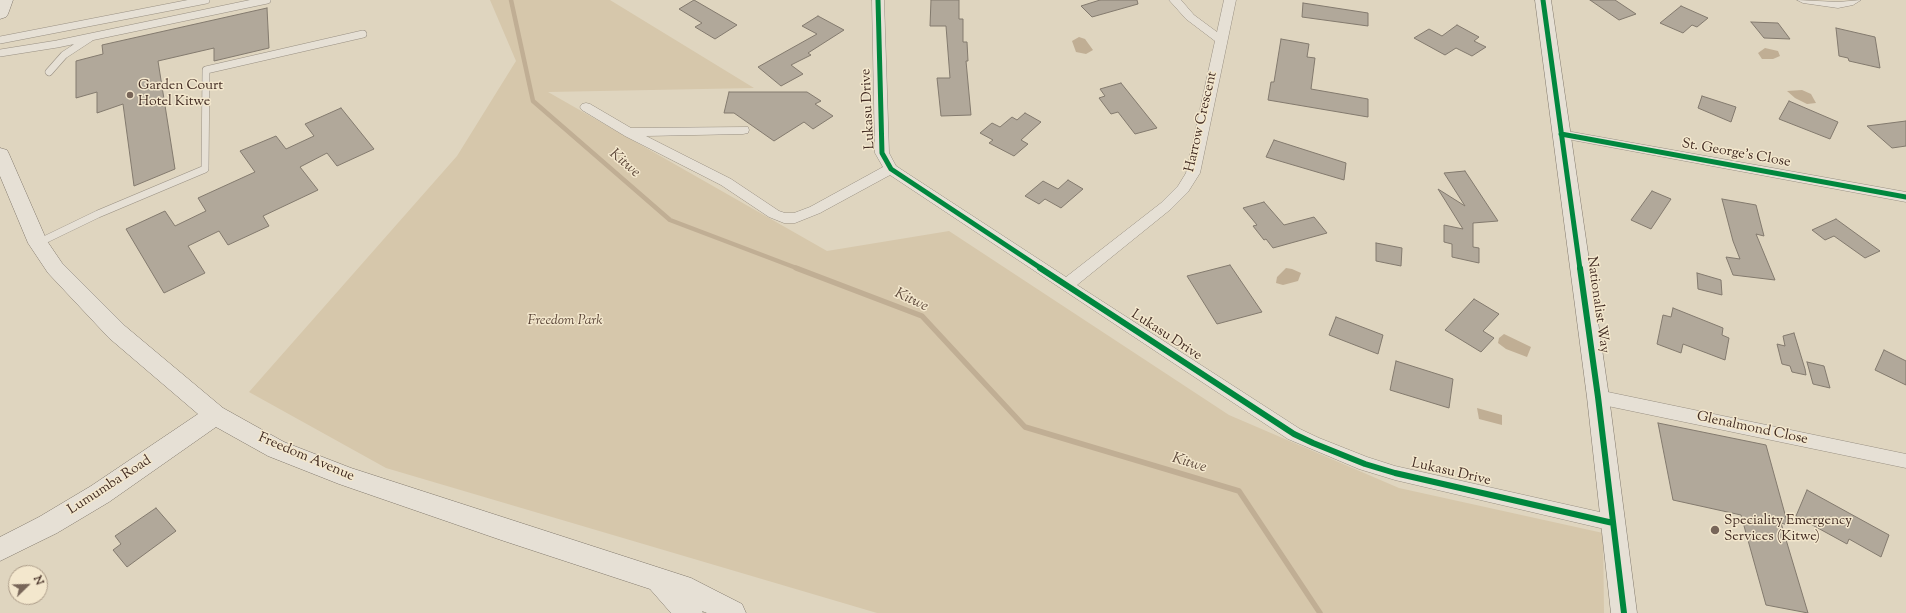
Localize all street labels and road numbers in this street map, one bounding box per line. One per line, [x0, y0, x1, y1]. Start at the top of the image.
street label: Lukasu Drive [858, 68, 880, 150]
street label: Harrow Crescent [1182, 70, 1222, 174]
street label: St. George's Close [1680, 136, 1792, 172]
street label: Nationalist Way [1582, 256, 1612, 354]
street label: Lukasu Drive [1128, 307, 1204, 365]
street label: Glenalmond Close [1695, 409, 1809, 449]
street label: Freedom Avenue [255, 430, 357, 486]
street label: Lumumba Road [65, 453, 155, 519]
street label: Lukasu Drive [1410, 456, 1492, 490]

